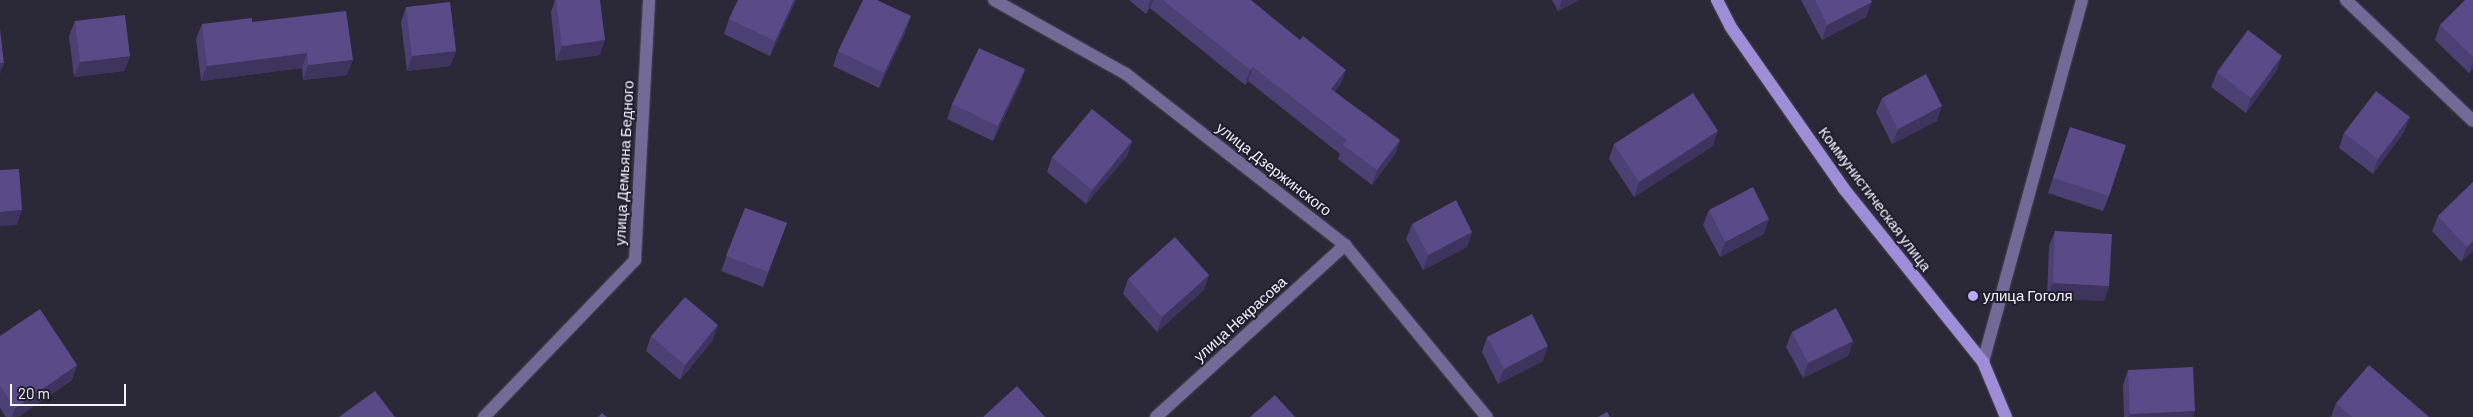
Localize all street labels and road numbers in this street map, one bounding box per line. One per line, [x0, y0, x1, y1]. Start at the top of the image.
street label: улица Демьяна Бедного [611, 80, 637, 246]
street label: улица Дзержинского [1213, 118, 1335, 220]
street label: Коммунистическая улица [1815, 123, 1935, 275]
street label: улица Некрасова [1190, 273, 1290, 365]

